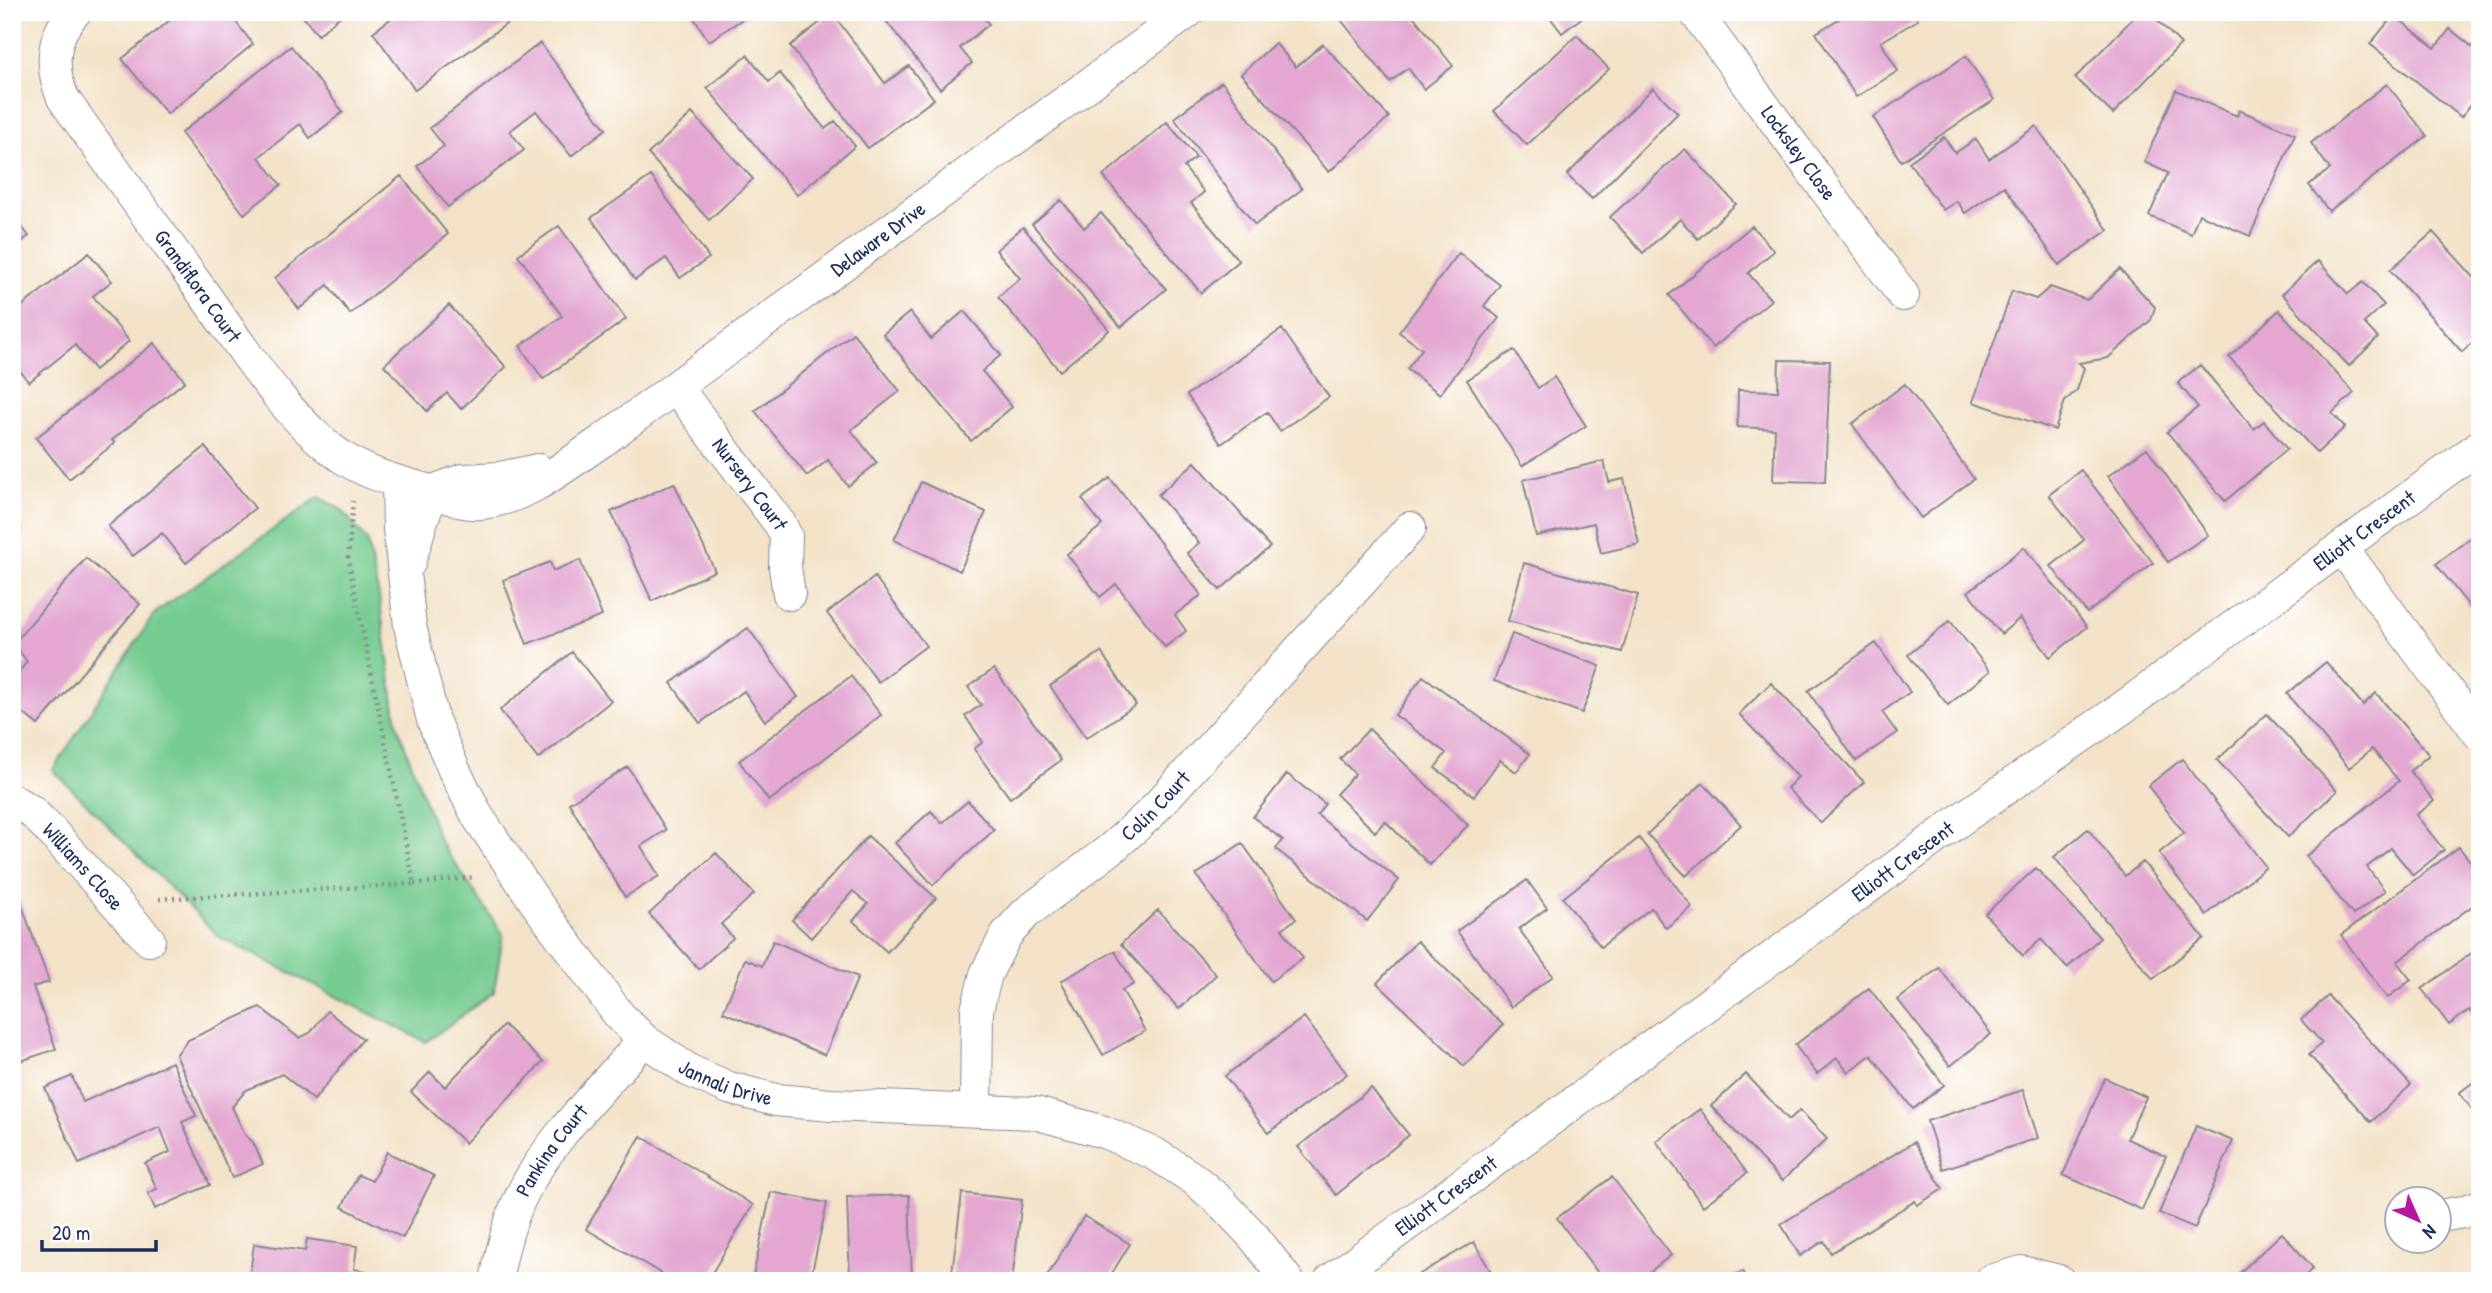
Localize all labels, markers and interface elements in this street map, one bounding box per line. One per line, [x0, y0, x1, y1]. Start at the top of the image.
street label: Locksley Close [1754, 99, 1844, 206]
street label: Delaware Drive [824, 194, 931, 283]
street label: Grandiflora Court [148, 223, 249, 349]
street label: Nursery Court [705, 431, 796, 535]
street label: Elliott Crescent [2307, 483, 2422, 577]
street label: Colin Court [1114, 764, 1197, 848]
street label: Elliott Crescent [1846, 814, 1960, 908]
street label: Williams Close [36, 816, 130, 916]
street label: Jannali Drive [673, 1052, 775, 1112]
street label: Pankina Court [508, 1097, 595, 1201]
street label: Elliott Crescent [1389, 1148, 1504, 1243]
north arrow [2384, 1184, 2454, 1254]
scale bar [42, 1209, 156, 1253]
text: 20 m [52, 1218, 90, 1247]
text: N [2417, 1219, 2443, 1245]

